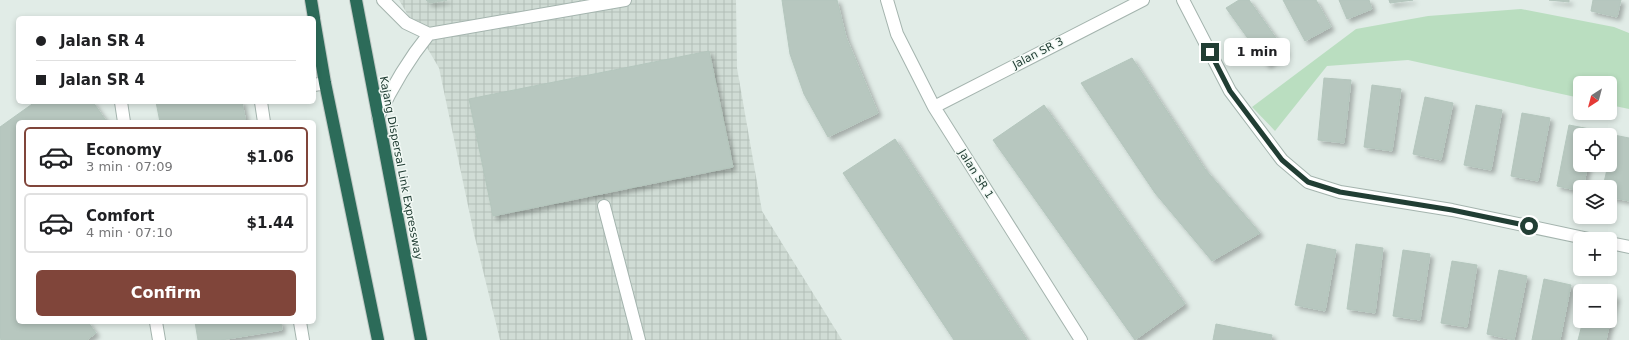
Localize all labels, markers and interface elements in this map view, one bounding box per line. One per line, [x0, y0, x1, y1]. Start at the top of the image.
text: Jalan SR 4 [60, 32, 145, 50]
street label: Jalan SR 3 [1009, 35, 1066, 72]
callout: 1 min [1224, 38, 1290, 66]
route end [1201, 43, 1219, 61]
text: 1 min [1237, 44, 1277, 59]
text: Jalan SR 4 [60, 71, 145, 89]
street label: Kajang Dispersal Link Expressway [377, 75, 425, 261]
north arrow [1573, 76, 1617, 120]
map controls [1573, 76, 1617, 328]
button: locate [1573, 128, 1617, 172]
icon: car [38, 139, 74, 175]
text: Economy [86, 141, 162, 159]
street label: Jalan SR 1 [955, 146, 996, 201]
text: $1.06 [247, 148, 294, 166]
text: 3 min · 07:09 [86, 159, 173, 174]
button: layers [1573, 180, 1617, 224]
icon: car [38, 205, 74, 241]
text: Comfort [86, 207, 154, 225]
text: $1.44 [247, 214, 294, 232]
route start [1520, 217, 1538, 235]
text: 4 min · 07:10 [86, 225, 173, 240]
button: + [1573, 232, 1617, 276]
button: Confirm [36, 270, 296, 316]
button: − [1573, 284, 1617, 328]

